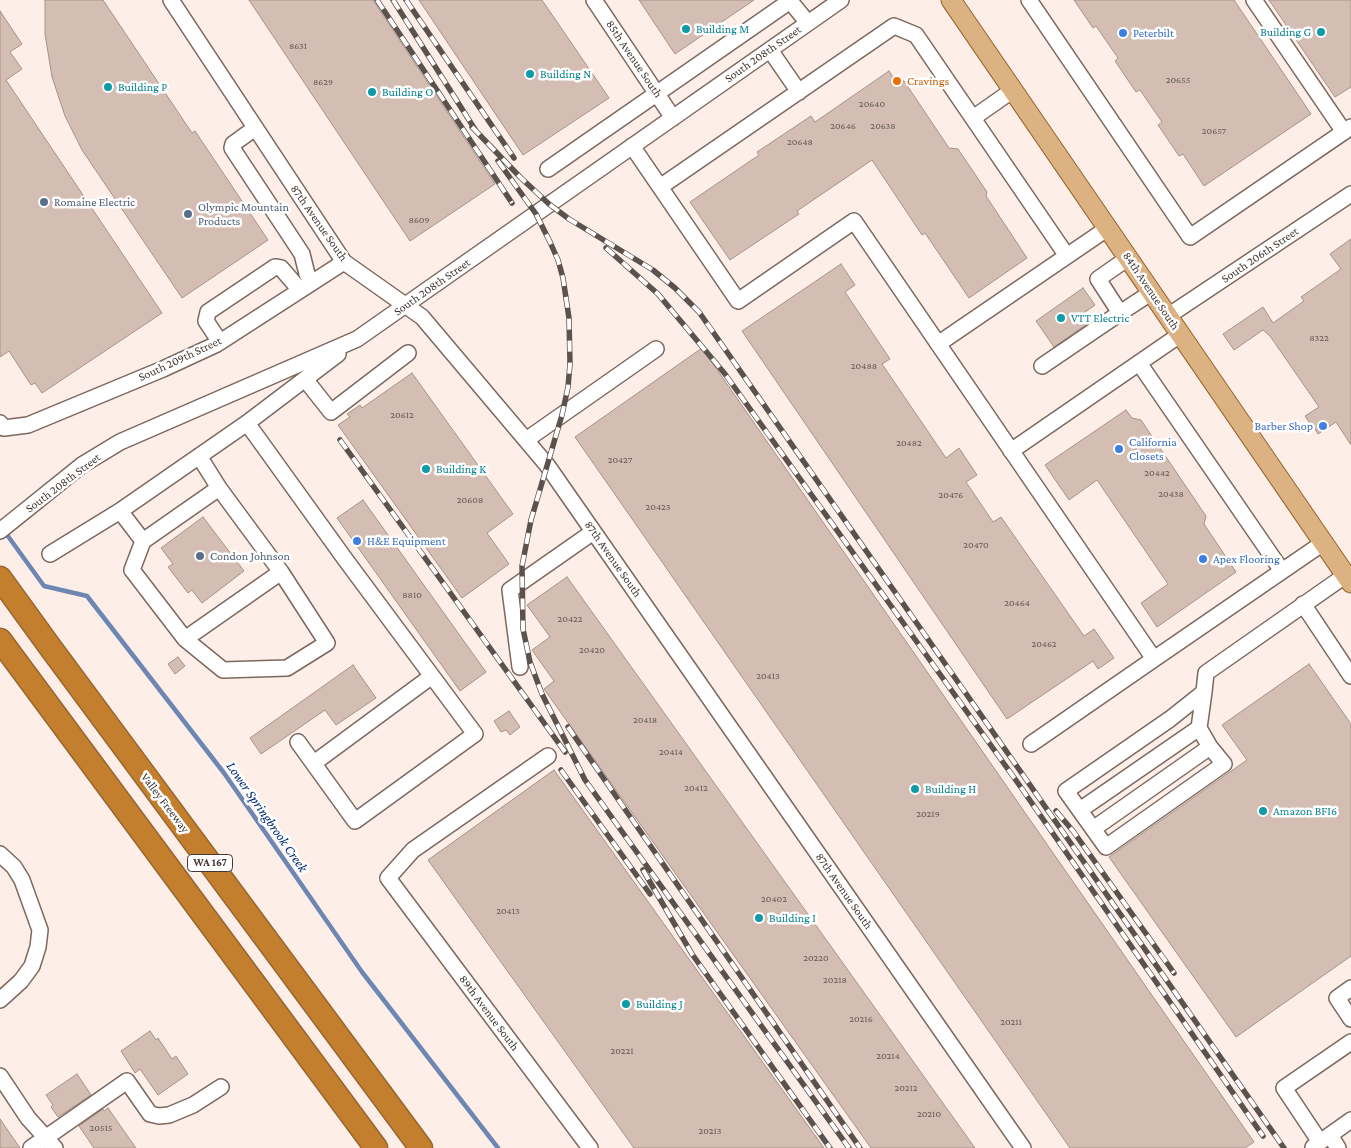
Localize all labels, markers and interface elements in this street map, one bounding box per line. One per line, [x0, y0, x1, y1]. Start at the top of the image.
street label: 85th Avenue South [603, 17, 665, 101]
place label: Building M [696, 22, 749, 36]
street label: South 208th Street [722, 22, 804, 86]
marker: Building M [680, 23, 692, 35]
place label: Building G [1260, 25, 1311, 39]
place label: Peterbilt [1133, 26, 1174, 40]
marker: Building G [1315, 26, 1327, 38]
marker: Peterbilt [1117, 27, 1129, 39]
house number: 8631 [289, 40, 307, 52]
place label: Building N [540, 67, 591, 81]
marker: Building N [524, 68, 536, 80]
place label: Cravings [907, 74, 949, 88]
house number: 20655 [1166, 74, 1190, 86]
marker: Cravings [891, 75, 903, 87]
house number: 8629 [313, 76, 333, 88]
place label: Building P [118, 80, 167, 94]
marker: Building P [102, 81, 114, 93]
place label: Building O [382, 85, 433, 99]
marker: Building O [366, 86, 378, 98]
house number: 20640 [859, 98, 885, 110]
house number: 20646 [830, 120, 856, 132]
house number: 20638 [870, 120, 896, 132]
house number: 20657 [1202, 125, 1226, 137]
house number: 20648 [787, 136, 813, 148]
street label: 87th Avenue South [287, 182, 351, 264]
place label: Romaine Electric [54, 195, 135, 209]
marker: Romaine Electric [38, 196, 50, 208]
place label: Olympic Mountain Products [198, 200, 289, 228]
marker: Olympic Mountain Products [182, 208, 194, 220]
house number: 8609 [408, 214, 430, 226]
street label: South 206th Street [1219, 224, 1301, 286]
street label: 84th Avenue South [1120, 249, 1182, 333]
street label: South 208th Street [391, 255, 473, 319]
place label: VTT Electric [1071, 311, 1129, 325]
marker: VTT Electric [1055, 312, 1067, 324]
house number: 8322 [1309, 332, 1329, 344]
street label: South 209th Street [136, 333, 224, 385]
house number: 20488 [851, 360, 877, 372]
house number: 20612 [390, 409, 414, 421]
place label: Barber Shop [1254, 419, 1313, 433]
marker: Barber Shop [1317, 420, 1329, 432]
place label: California Closets [1129, 435, 1177, 463]
house number: 20482 [896, 437, 922, 449]
marker: California Closets [1113, 443, 1125, 455]
street label: South 208th Street [23, 450, 103, 516]
house number: 20427 [608, 454, 632, 466]
place label: Building K [436, 462, 486, 476]
marker: Building K [420, 463, 432, 475]
house number: 20442 [1144, 467, 1170, 479]
house number: 20438 [1158, 488, 1184, 500]
house number: 20476 [939, 489, 963, 501]
house number: 20608 [457, 494, 483, 506]
house number: 20423 [646, 501, 670, 513]
street label: 87th Avenue South [581, 518, 645, 600]
place label: H&E Equipment [367, 534, 446, 548]
marker: H&E Equipment [351, 535, 363, 547]
house number: 20470 [963, 539, 989, 551]
place label: Condon Johnson [210, 549, 290, 563]
marker: Condon Johnson [194, 550, 206, 562]
place label: Apex Flooring [1213, 552, 1280, 566]
marker: Apex Flooring [1197, 553, 1209, 565]
house number: 8810 [402, 589, 422, 601]
house number: 20464 [1004, 597, 1030, 609]
house number: 20422 [558, 613, 582, 625]
house number: 20462 [1031, 638, 1057, 650]
house number: 20420 [579, 644, 605, 656]
house number: 20413 [756, 670, 780, 682]
house number: 20418 [633, 714, 657, 726]
house number: 20414 [659, 746, 683, 758]
water label: Lower Springbrook Creek [223, 759, 311, 875]
street label: Valley Freeway [138, 770, 192, 836]
house number: 20412 [684, 782, 708, 794]
place label: Building H [925, 782, 976, 796]
marker: Building H [909, 783, 921, 795]
place label: Amazon BFI6 [1273, 804, 1337, 818]
marker: Amazon BFI6 [1257, 805, 1269, 817]
house number: 20219 [916, 808, 940, 820]
street label: 87th Avenue South [812, 850, 876, 932]
road number: WA 167 [188, 854, 232, 871]
house number: 20402 [761, 893, 787, 905]
house number: 20413 [496, 905, 520, 917]
place label: Building I [769, 911, 816, 925]
marker: Building I [753, 912, 765, 924]
house number: 20220 [803, 952, 829, 964]
street label: 89th Avenue South [456, 972, 522, 1054]
house number: 20218 [823, 974, 847, 986]
place label: Building J [636, 997, 683, 1011]
marker: Building J [620, 998, 632, 1010]
house number: 20216 [849, 1013, 873, 1025]
house number: 20211 [1000, 1016, 1022, 1028]
house number: 20221 [610, 1045, 634, 1057]
house number: 20214 [876, 1050, 900, 1062]
house number: 20212 [894, 1082, 918, 1094]
house number: 20210 [917, 1108, 941, 1120]
house number: 20515 [89, 1122, 113, 1134]
house number: 20213 [698, 1125, 722, 1137]

